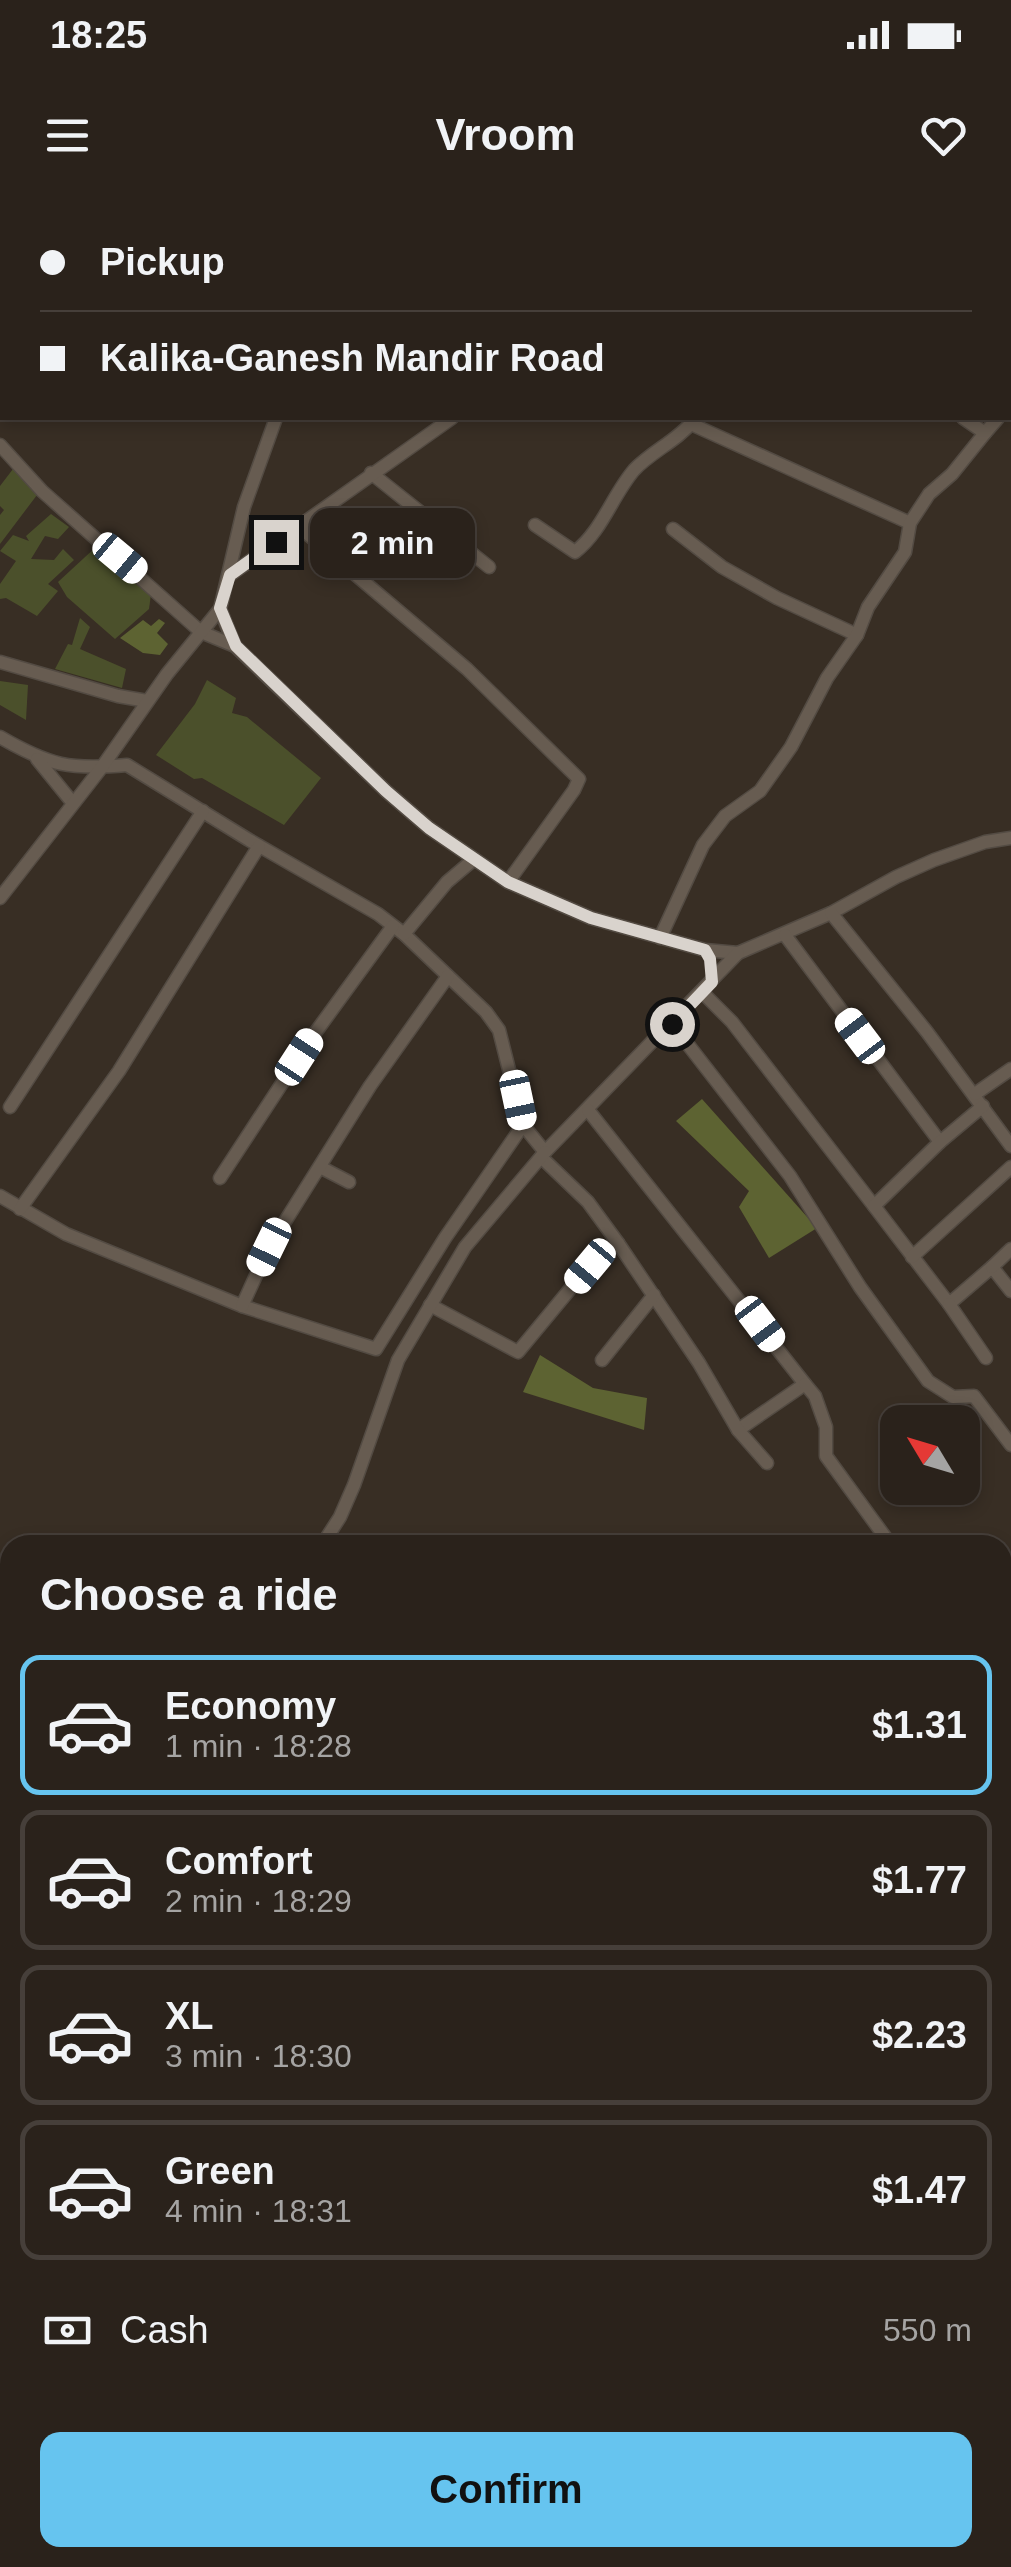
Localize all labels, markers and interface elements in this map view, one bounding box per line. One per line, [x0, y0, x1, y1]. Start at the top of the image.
text: 18:25 [50, 14, 147, 56]
icon: menu [40, 108, 95, 163]
icon: heart [916, 108, 971, 163]
text: Vroom [435, 109, 576, 160]
text: Pickup [100, 241, 225, 283]
text: Kalika-Ganesh Mandir Road [100, 337, 605, 379]
callout: 2 min [311, 507, 476, 577]
route end [254, 520, 299, 565]
text: 2 min [351, 525, 434, 561]
car [87, 527, 153, 589]
route start [650, 1002, 695, 1047]
car [830, 1003, 890, 1069]
car [270, 1024, 328, 1090]
car [497, 1068, 539, 1132]
car [242, 1213, 296, 1281]
car [559, 1233, 621, 1299]
car [730, 1291, 790, 1357]
north arrow [880, 1405, 980, 1505]
map controls [880, 1405, 980, 1505]
text: Choose a ride [40, 1569, 338, 1620]
icon: car [45, 1680, 135, 1770]
text: Economy [165, 1685, 336, 1727]
text: $1.31 [872, 1704, 967, 1746]
text: 1 min · 18:28 [165, 1728, 352, 1764]
icon: car [45, 1835, 135, 1925]
text: Comfort [165, 1840, 313, 1882]
text: $1.77 [872, 1859, 967, 1901]
text: 2 min · 18:29 [165, 1883, 352, 1919]
icon: car [45, 1990, 135, 2080]
text: XL [165, 1995, 214, 2037]
text: $2.23 [872, 2014, 967, 2056]
text: 3 min · 18:30 [165, 2038, 352, 2074]
icon: car [45, 2145, 135, 2235]
text: Green [165, 2150, 275, 2192]
text: $1.47 [872, 2169, 967, 2211]
text: 4 min · 18:31 [165, 2193, 352, 2229]
icon: cash [40, 2303, 95, 2358]
text: Cash [120, 2309, 209, 2351]
text: 550 m [883, 2312, 972, 2348]
button: Confirm [40, 2432, 972, 2547]

